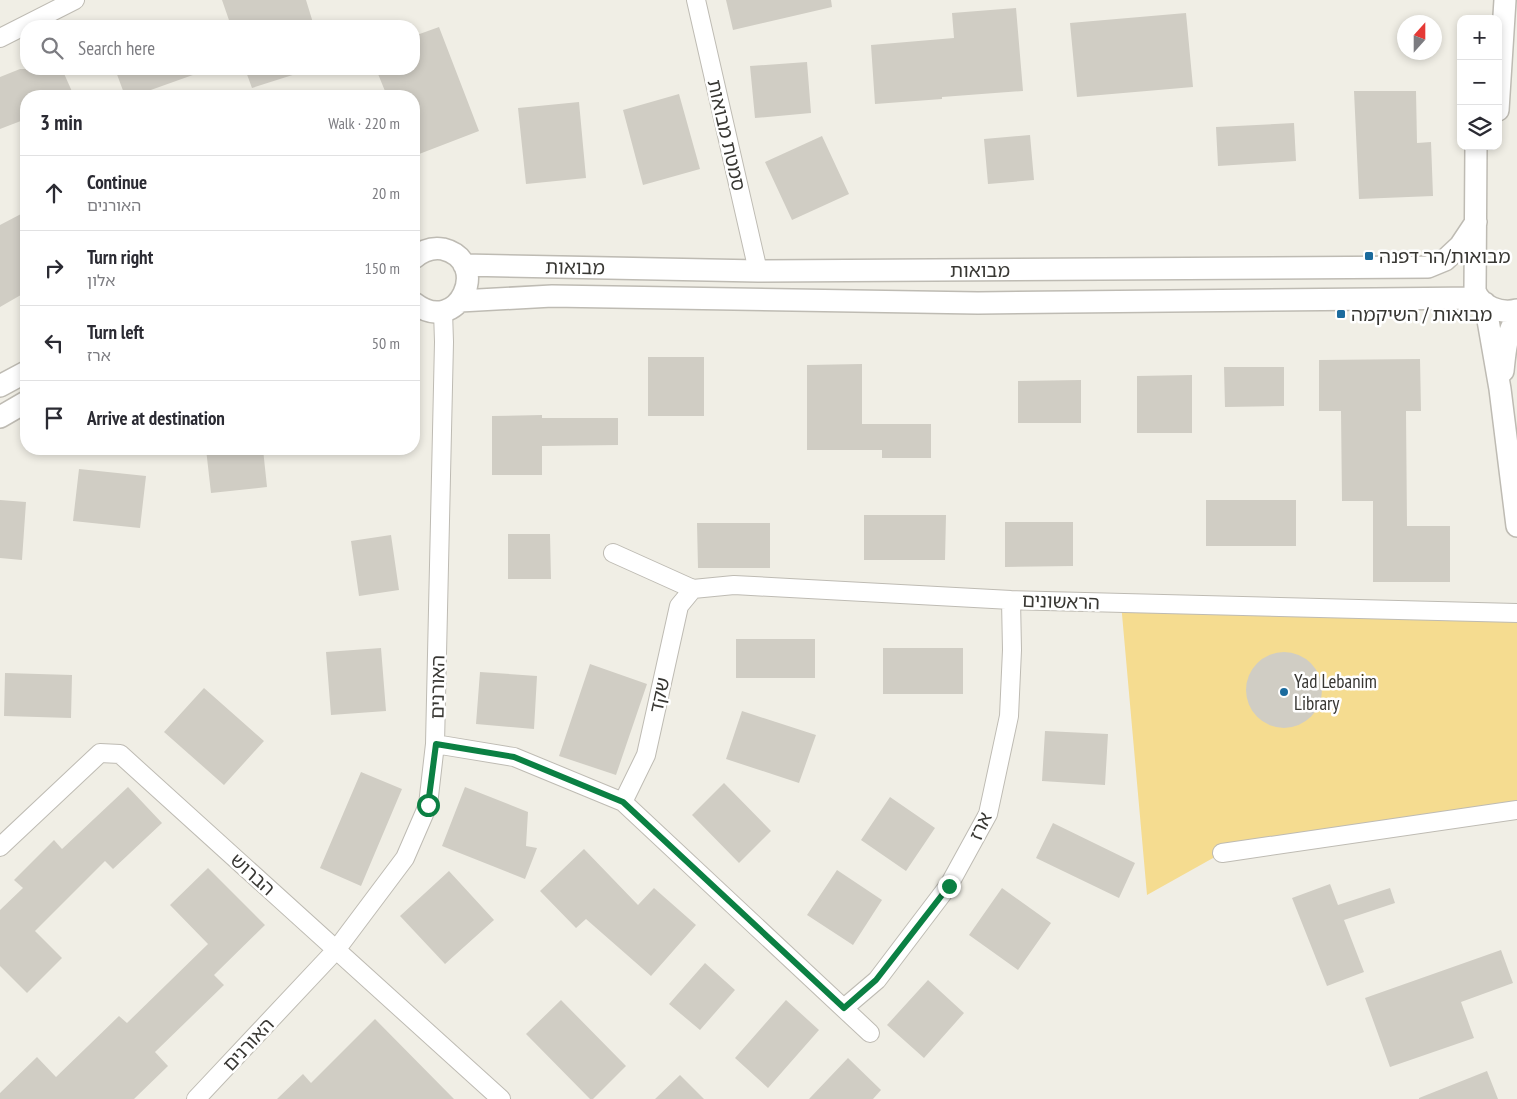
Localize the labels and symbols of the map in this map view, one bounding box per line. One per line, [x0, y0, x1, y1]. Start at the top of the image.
north arrow [1397, 15, 1442, 60]
street label: סמטת מבואות [703, 77, 751, 193]
place label: מבואות/הר דפנה [1379, 244, 1511, 268]
marker: מבואות/הר דפנה [1363, 250, 1375, 262]
street label: מבואות [545, 254, 605, 280]
street label: מבואות [950, 258, 1010, 282]
place label: מבואות / השיקמה [1351, 302, 1492, 326]
marker: מבואות / השיקמה [1335, 308, 1347, 320]
street label: הראשונים [1022, 588, 1100, 614]
street label: האורנים [424, 655, 450, 719]
place label: Yad Lebanim Library [1294, 669, 1377, 715]
street label: שקד [644, 675, 674, 715]
marker: Yad Lebanim Library [1278, 686, 1290, 698]
route start [417, 794, 440, 817]
street label: ארז [963, 808, 997, 844]
street label: הברוש [226, 848, 280, 900]
route end [938, 875, 961, 898]
street label: האורנים [217, 1012, 279, 1076]

